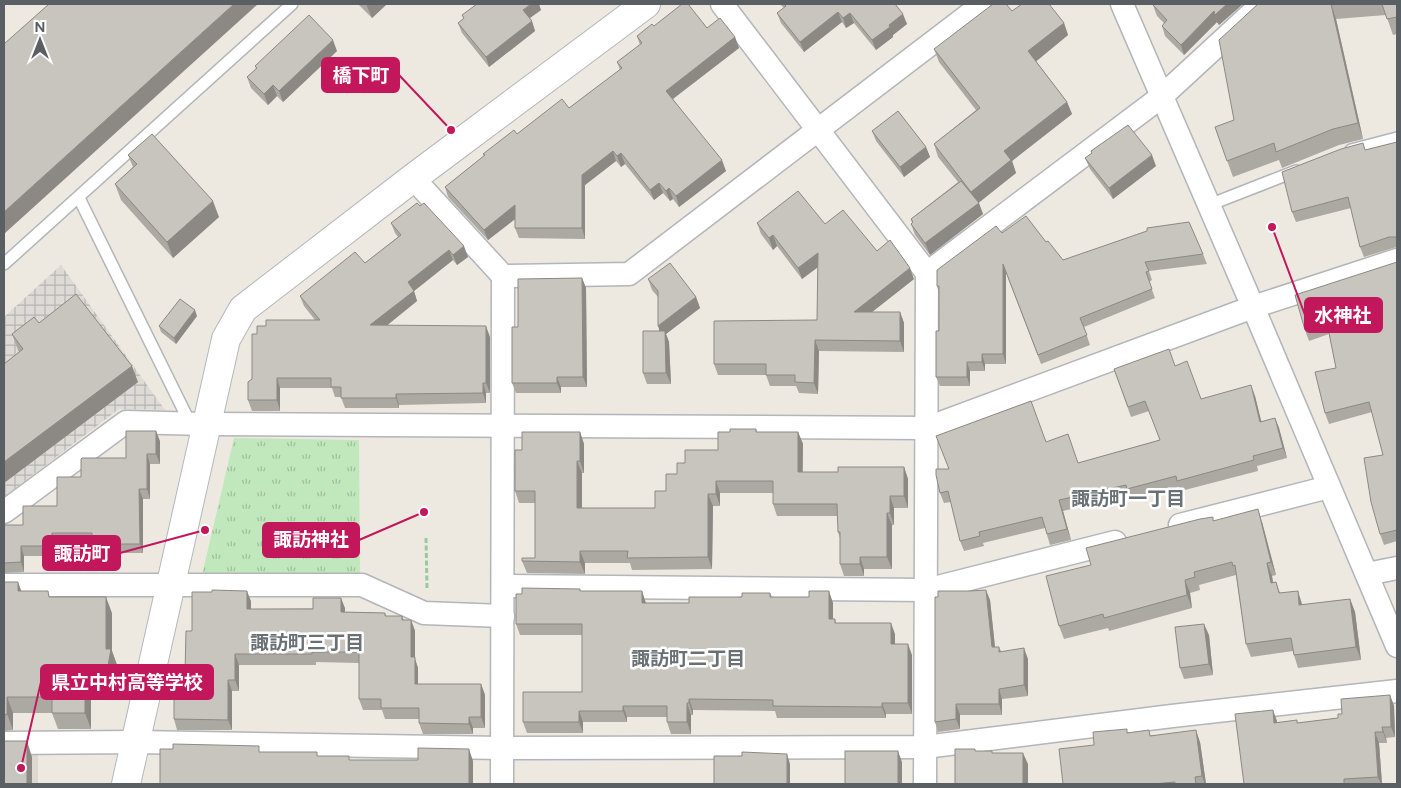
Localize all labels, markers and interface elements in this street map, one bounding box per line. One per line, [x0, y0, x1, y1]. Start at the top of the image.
north arrow [15, 15, 65, 65]
text: N [35, 19, 45, 36]
callout: 橋下町 [322, 58, 399, 92]
text: 橋下町 [332, 64, 390, 87]
callout: 水神社 [1305, 298, 1382, 332]
text: 水神社 [1314, 304, 1372, 327]
district label: 諏訪町一丁目 [1071, 487, 1185, 510]
callout: 諏訪神社 [263, 523, 359, 557]
text: 諏訪神社 [273, 528, 349, 551]
callout: 諏訪町 [43, 536, 120, 570]
text: 諏訪町 [53, 542, 111, 565]
district label: 諏訪町三丁目 [250, 631, 364, 654]
district label: 諏訪町二丁目 [631, 647, 745, 670]
callout: 県立中村高等学校 [41, 665, 213, 699]
text: 県立中村高等学校 [51, 671, 203, 694]

